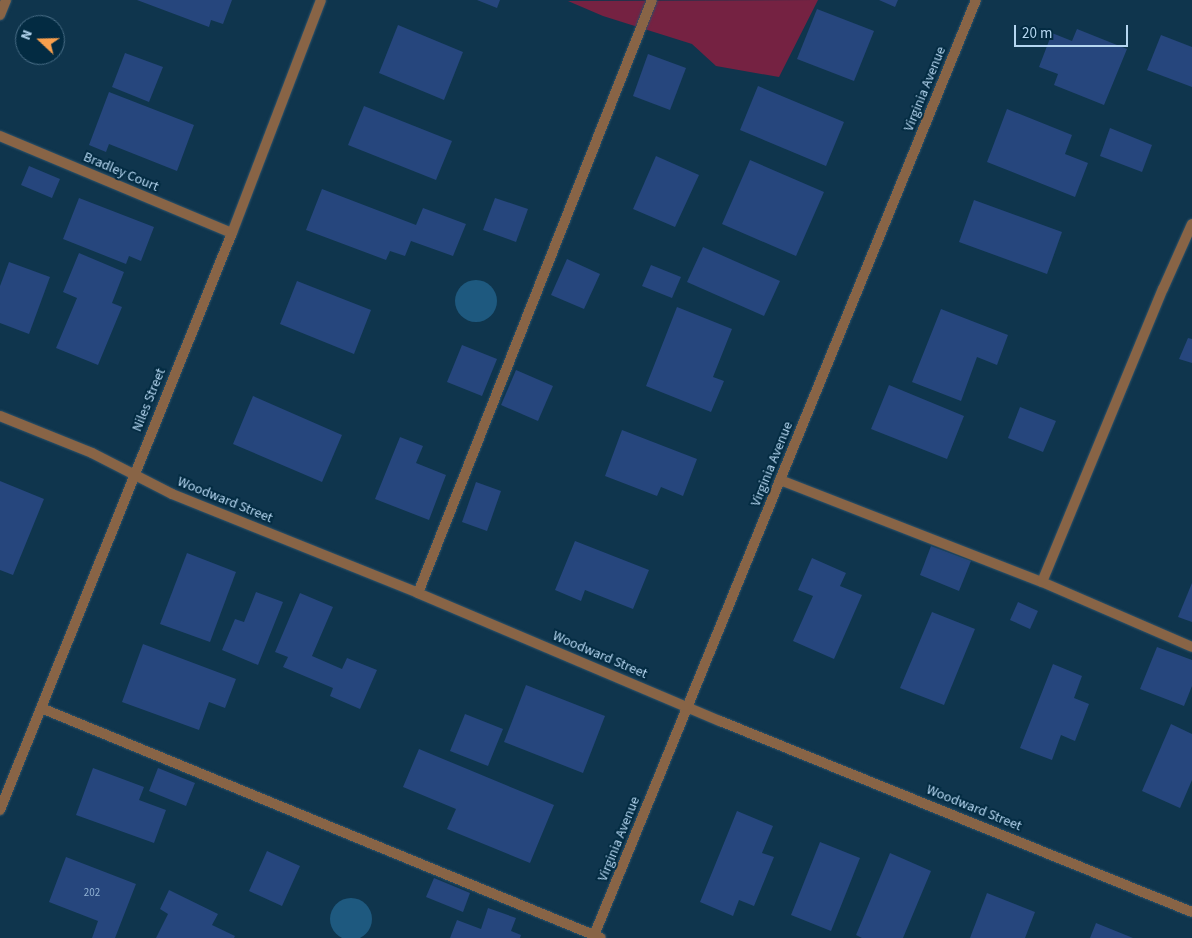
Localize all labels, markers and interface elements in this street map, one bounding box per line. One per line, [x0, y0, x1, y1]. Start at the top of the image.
north arrow [15, 15, 65, 65]
scale bar [1017, 15, 1131, 47]
text: 20 m [1022, 23, 1052, 44]
text: N [16, 27, 38, 43]
street label: Virginia Avenue [900, 44, 950, 134]
street label: Bradley Court [81, 149, 161, 195]
street label: Niles Street [129, 366, 169, 434]
street label: Virginia Avenue [747, 419, 797, 509]
street label: Woodward Street [175, 473, 275, 527]
street label: Woodward Street [550, 627, 650, 683]
street label: Woodward Street [924, 781, 1024, 835]
street label: Virginia Avenue [594, 794, 644, 884]
house number: 202 [84, 886, 100, 900]

